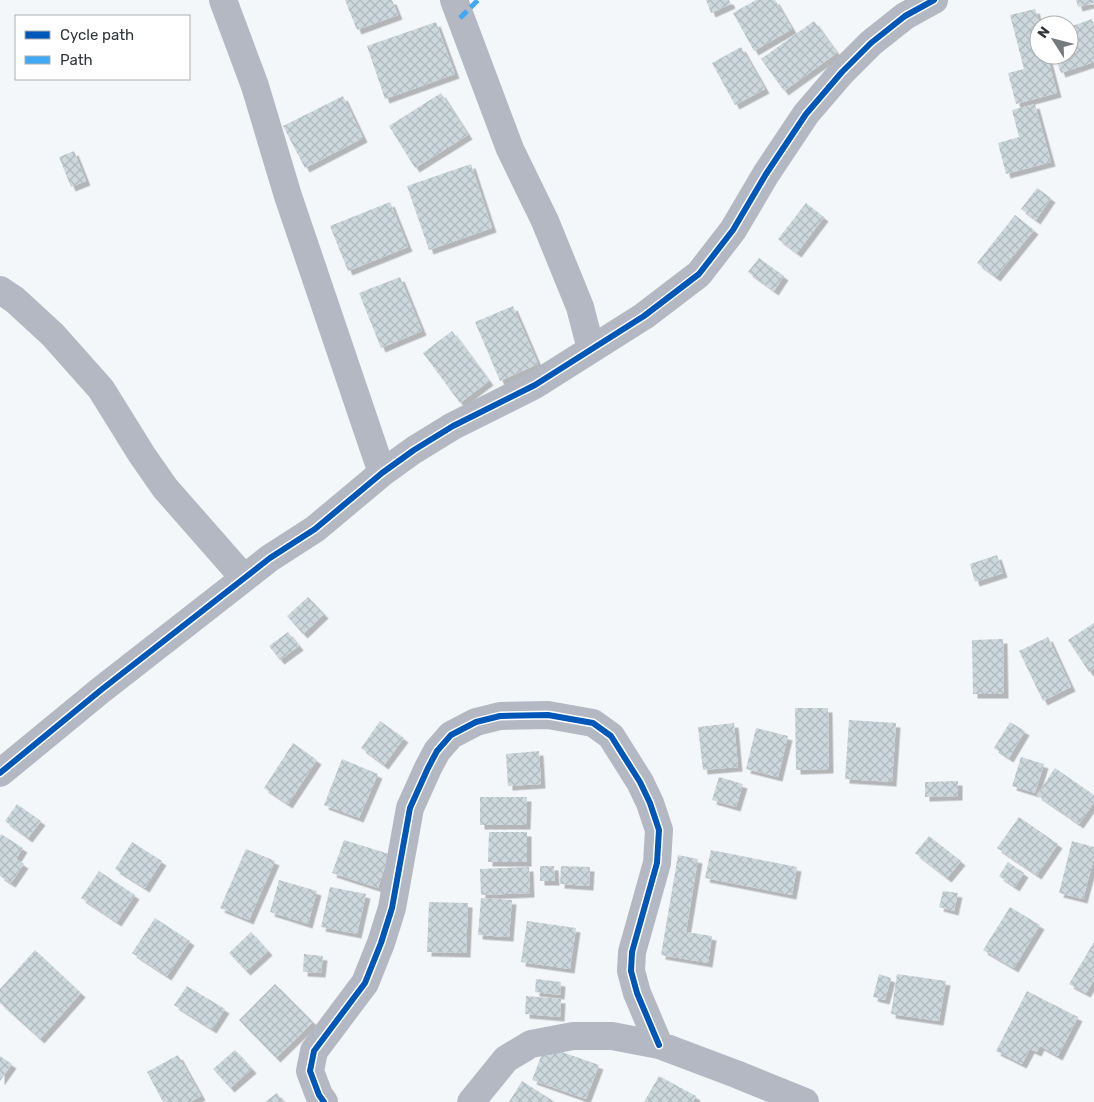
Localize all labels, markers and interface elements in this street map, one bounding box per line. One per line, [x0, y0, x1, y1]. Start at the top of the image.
legend [15, 15, 190, 80]
north arrow [1029, 15, 1079, 65]
text: N [1034, 24, 1054, 42]
text: Cycle path [60, 26, 134, 44]
text: Path [60, 51, 93, 69]

